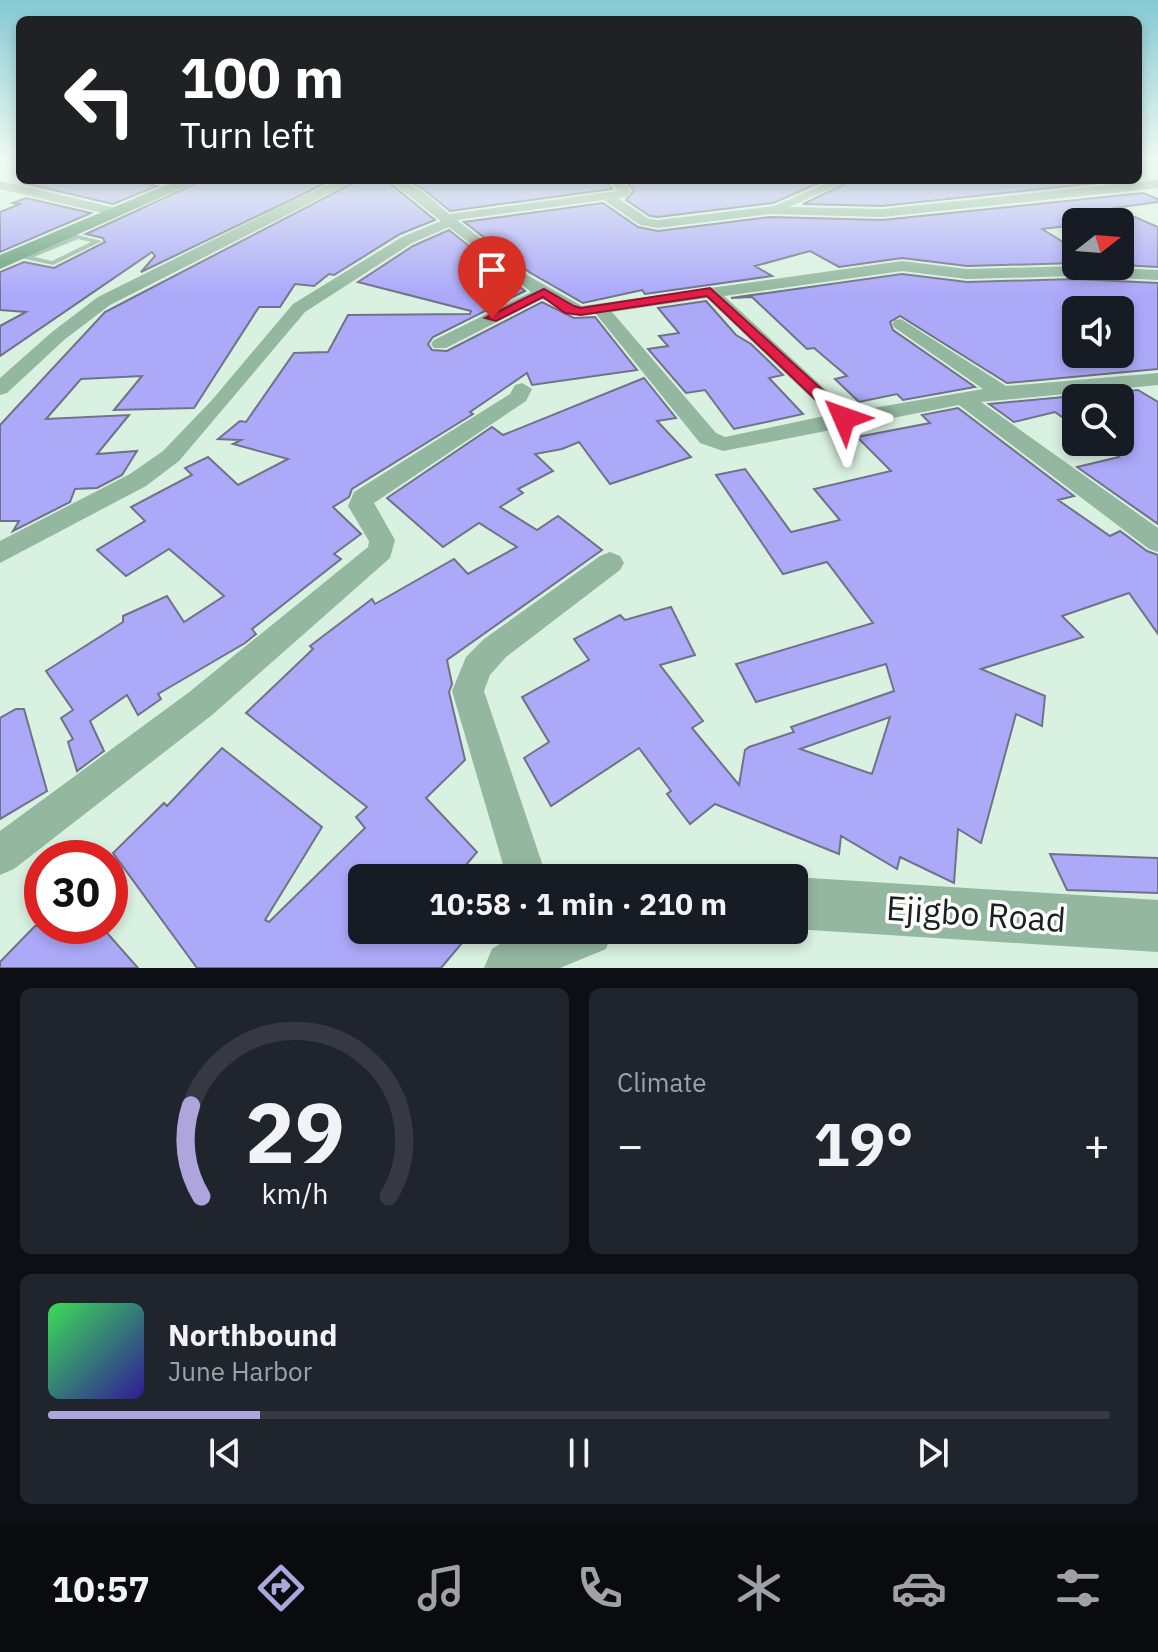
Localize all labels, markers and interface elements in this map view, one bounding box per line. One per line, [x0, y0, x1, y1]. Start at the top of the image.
text: 100 m [180, 41, 344, 113]
icon: left [48, 48, 152, 152]
text: Turn left [180, 111, 315, 158]
north arrow [1062, 208, 1134, 280]
map controls [1062, 208, 1134, 456]
pin [458, 236, 526, 318]
icon: arrive [470, 248, 514, 292]
button: sound [1062, 296, 1134, 368]
position arrow [802, 376, 886, 460]
button: search [1062, 384, 1134, 456]
speed limit sign: 30 [24, 840, 128, 944]
text: 10:58 · 1 min · 210 m [429, 884, 727, 923]
street label: Ejigbo Road [885, 885, 1067, 941]
text: Climate [617, 1065, 707, 1099]
text: 29 [245, 1078, 344, 1186]
text: 19° [813, 1104, 914, 1183]
text: − [617, 1116, 643, 1173]
text: + [1084, 1116, 1110, 1173]
text: km/h [261, 1175, 328, 1212]
text: Northbound [168, 1315, 337, 1354]
text: June Harbor [168, 1354, 312, 1388]
icon: previous [203, 1431, 247, 1475]
icon: pause [557, 1431, 601, 1475]
icon: next [911, 1431, 955, 1475]
icon: directions [253, 1560, 309, 1616]
icon: music [413, 1560, 469, 1616]
icon: phone [572, 1560, 628, 1616]
icon: climate [731, 1560, 787, 1616]
icon: car [891, 1560, 947, 1616]
icon: filters [1050, 1560, 1106, 1616]
text: 10:57 [52, 1565, 150, 1612]

